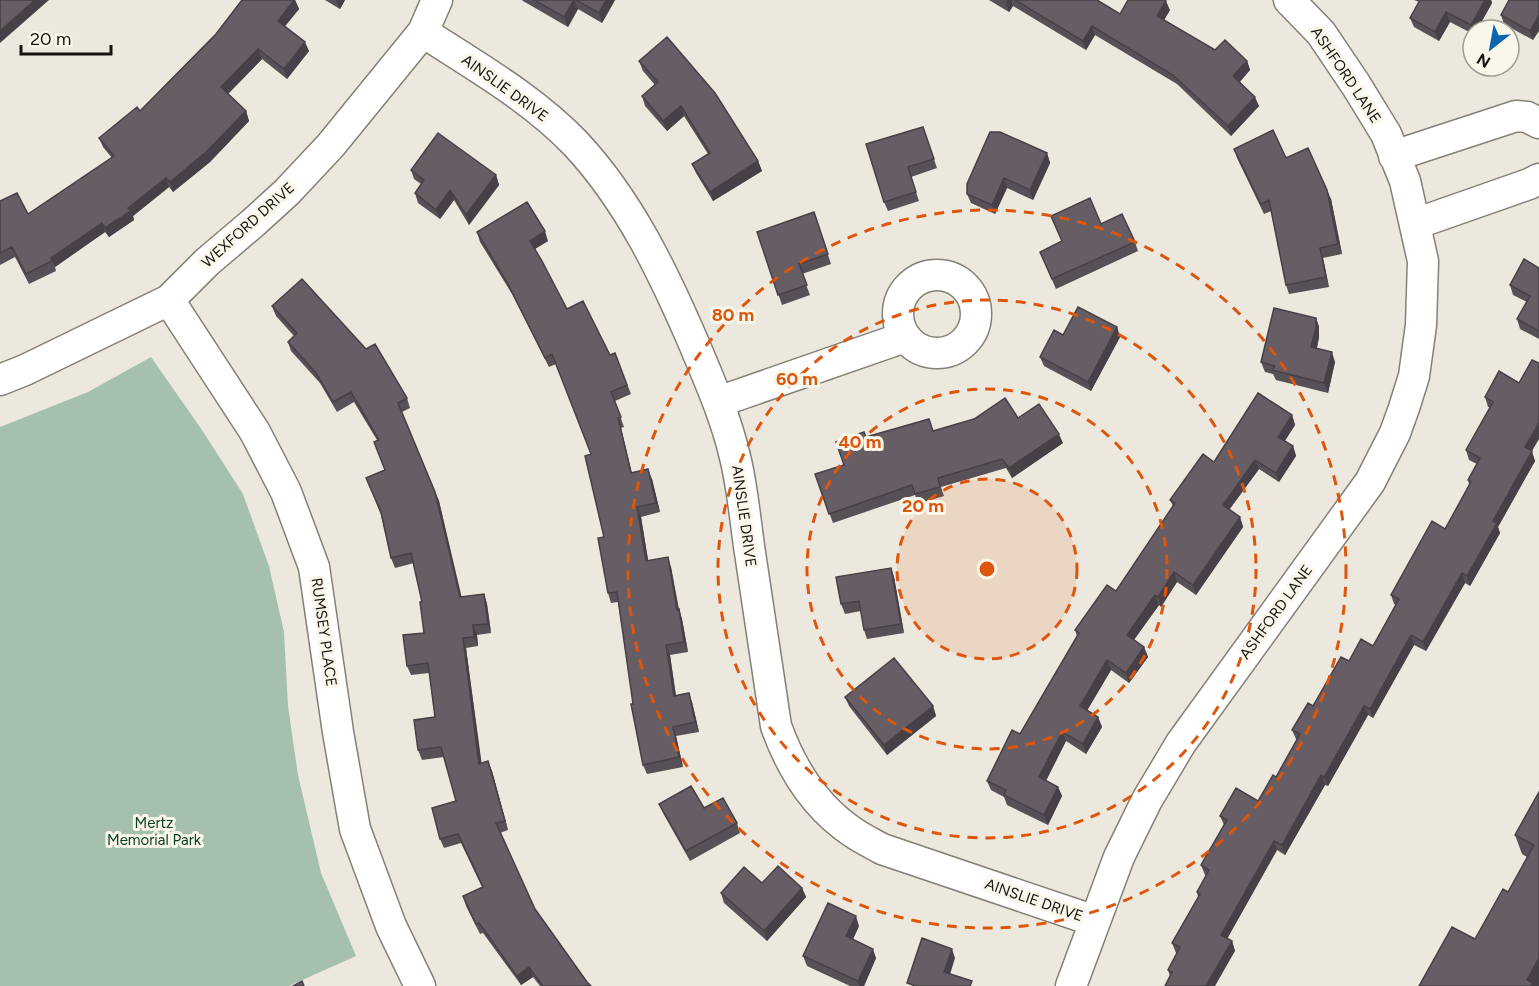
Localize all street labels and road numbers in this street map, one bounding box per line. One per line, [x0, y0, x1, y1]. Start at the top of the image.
street label: ASHFORD LANE [1307, 23, 1385, 127]
street label: AINSLIE DRIVE [458, 51, 552, 125]
street label: WEXFORD DRIVE [198, 179, 298, 271]
street label: AINSLIE DRIVE [728, 464, 760, 568]
street label: ASHFORD LANE [1236, 561, 1316, 663]
street label: RUMSEY PLACE [307, 576, 341, 688]
street label: AINSLIE DRIVE [983, 875, 1085, 925]

